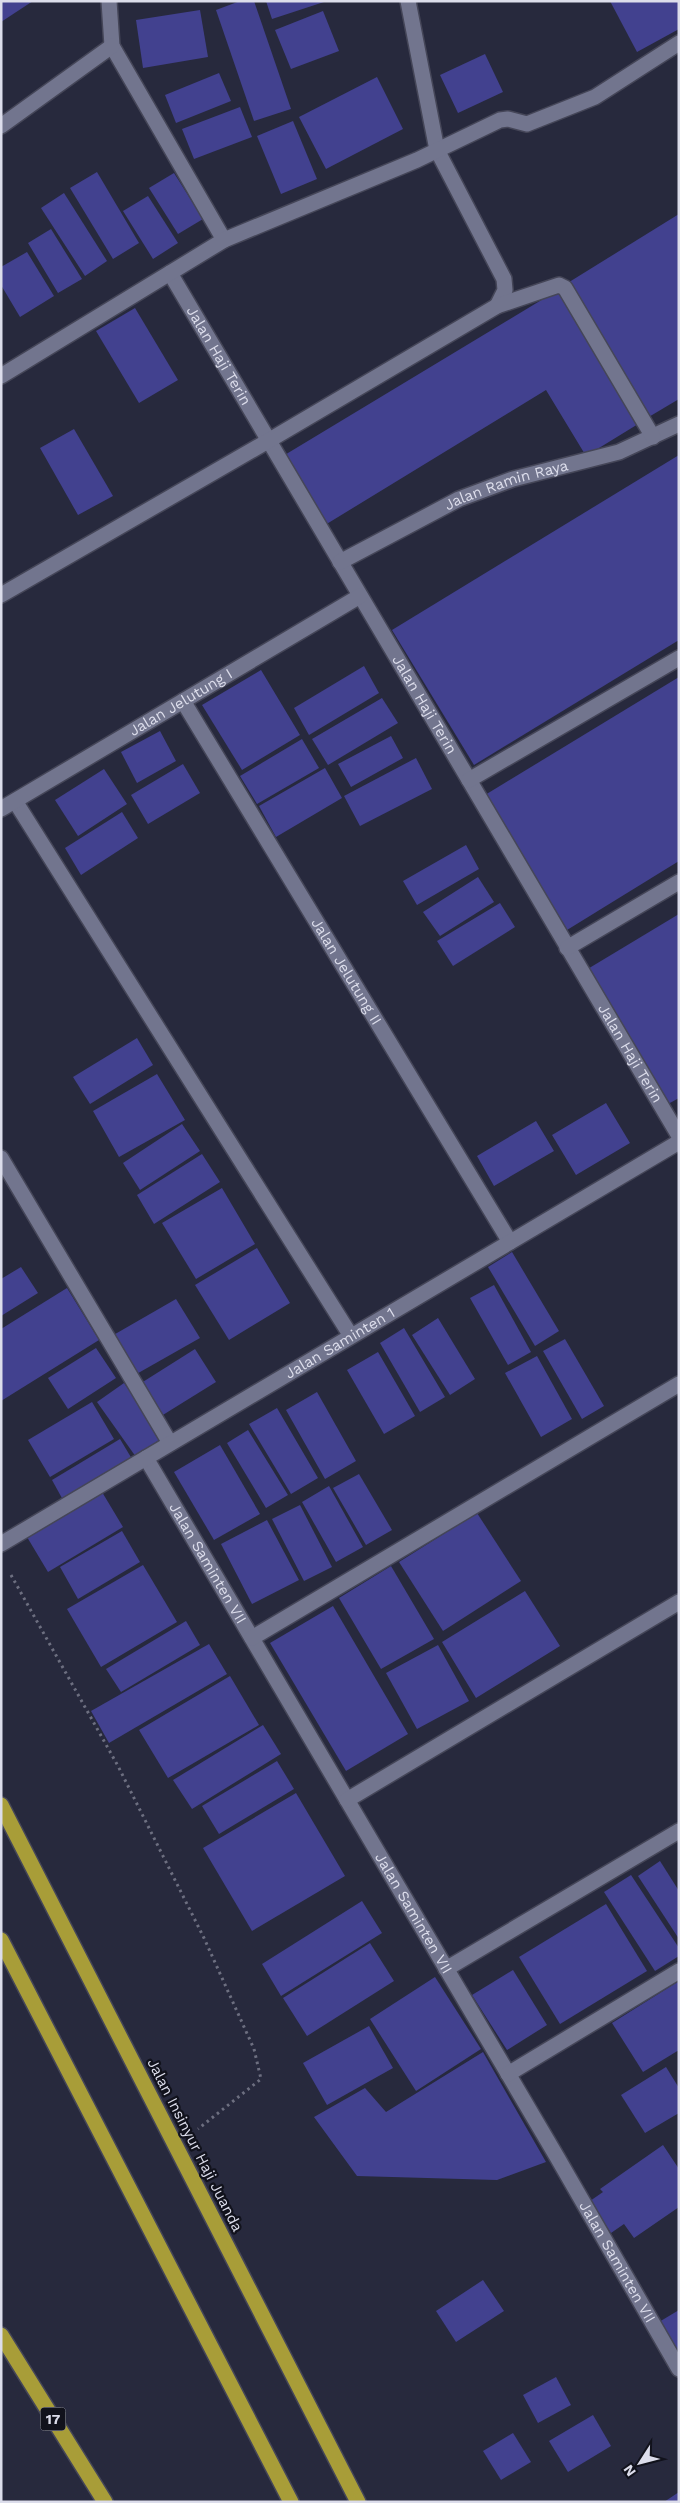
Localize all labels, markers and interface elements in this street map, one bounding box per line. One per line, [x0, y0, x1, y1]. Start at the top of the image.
street label: Jalan Haji Terin [183, 303, 255, 408]
street label: Jalan Ramin Raya [441, 456, 570, 514]
street label: Jalan Haji Terin [388, 652, 461, 757]
street label: Jalan Jelutung I [126, 665, 236, 740]
street label: Jalan Jelutung II [307, 915, 386, 1028]
street label: Jalan Haji Terin [594, 1001, 666, 1106]
street label: Jalan Saminten 1 [282, 1304, 398, 1383]
street label: Jalan Saminten VII [165, 1499, 250, 1627]
street label: Jalan Saminten VII [371, 1849, 456, 1977]
street label: Jalan Insinyur Haji Juanda [143, 2055, 247, 2235]
street label: Jalan Saminten VII [575, 2198, 659, 2326]
road number: 17 [40, 2408, 66, 2430]
north arrow [615, 2438, 665, 2488]
text: N [620, 2462, 639, 2480]

